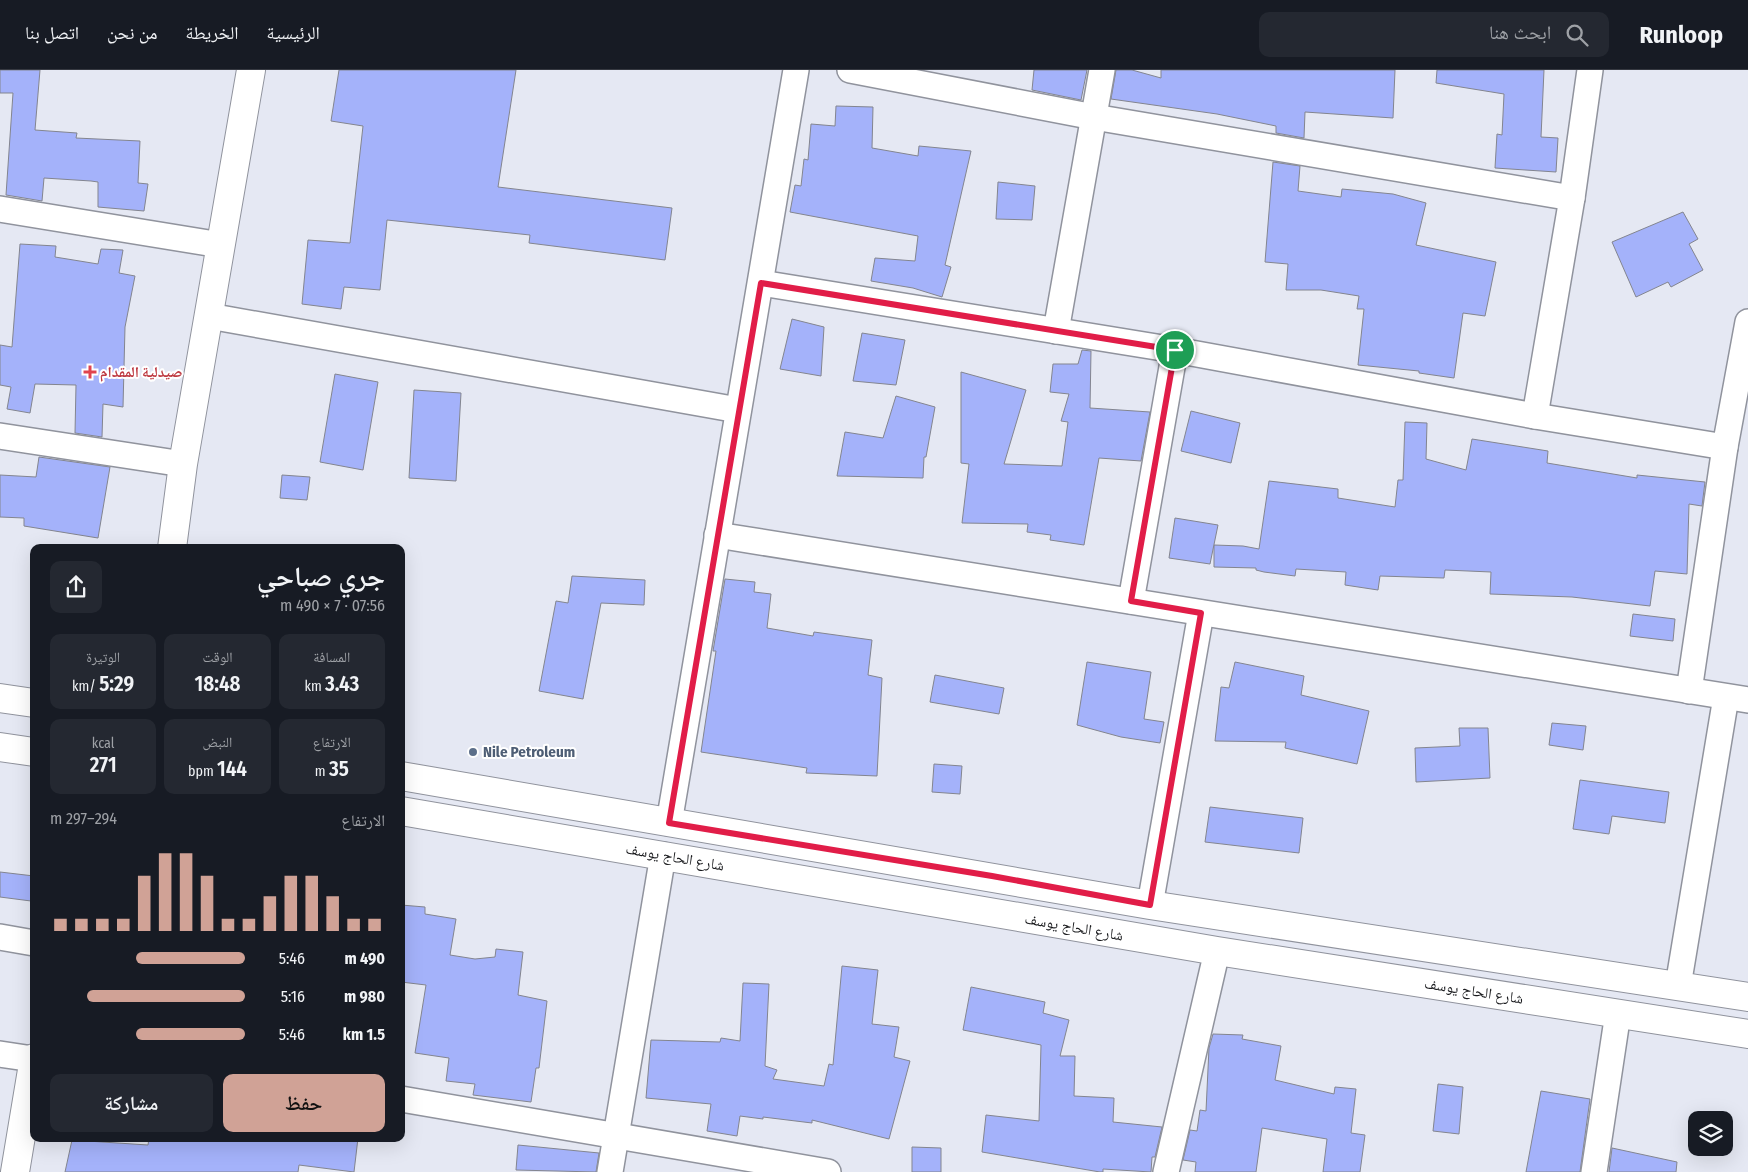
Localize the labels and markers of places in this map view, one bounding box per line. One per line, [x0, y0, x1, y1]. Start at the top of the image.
pin [1154, 329, 1196, 371]
place label: صيدلية المقدام [100, 363, 182, 382]
marker: صيدلية المقدام [84, 366, 96, 378]
place label: Nile Petroleum [483, 743, 575, 761]
marker: Nile Petroleum [467, 746, 479, 758]

